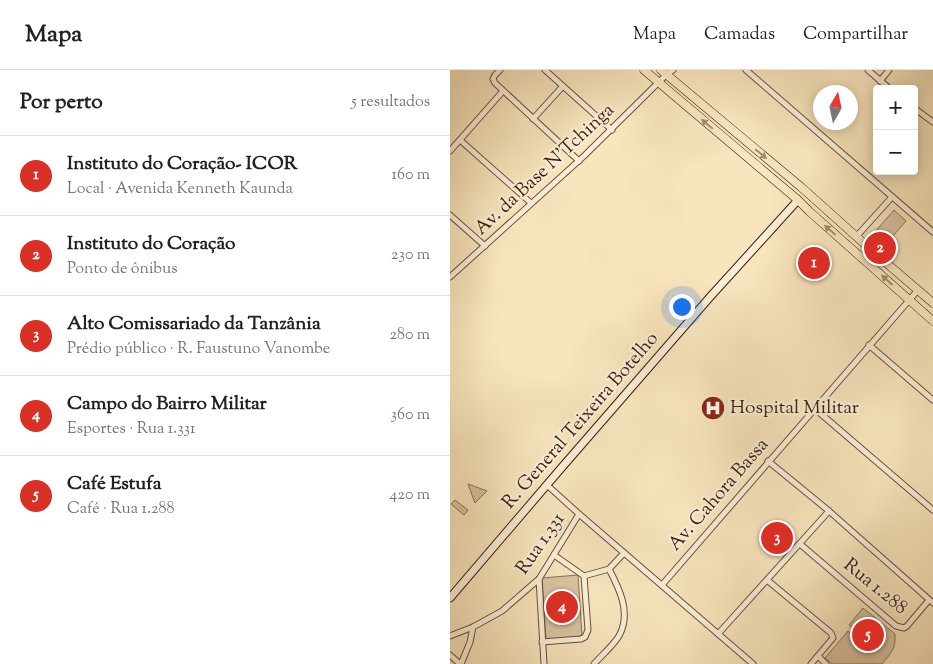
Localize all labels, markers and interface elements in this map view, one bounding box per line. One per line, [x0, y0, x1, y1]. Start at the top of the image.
text: Mapa [25, 18, 82, 52]
text: Mapa [633, 22, 676, 48]
text: Camadas [704, 22, 775, 48]
text: Compartilhar [803, 22, 908, 48]
north arrow [813, 85, 858, 130]
map controls [873, 85, 918, 175]
button: + [873, 85, 918, 130]
text: Por perto [20, 88, 103, 118]
text: 5 resultados [351, 91, 430, 114]
street label: Av. da Base N'Tchinga [469, 98, 621, 242]
one-way arrow [701, 119, 714, 130]
button: − [873, 130, 918, 175]
one-way arrow [754, 148, 767, 159]
text: Instituto do Coração- ICOR [67, 151, 297, 178]
text: 1 [33, 164, 39, 187]
text: 160 m [392, 164, 430, 187]
text: Local · Avenida Kenneth Kaunda [67, 178, 293, 201]
one-way arrow [825, 224, 837, 236]
pin: 2 [864, 229, 896, 267]
text: Instituto do Coração [67, 231, 235, 258]
text: 2 [32, 244, 40, 267]
text: 230 m [391, 244, 430, 267]
pin: 1 [798, 244, 830, 282]
text: Ponto de ônibus [67, 258, 178, 281]
one-way arrow [881, 274, 893, 286]
your location [669, 294, 695, 320]
text: Alto Comissariado da Tanzânia [67, 311, 321, 338]
text: 3 [33, 324, 39, 347]
text: 280 m [389, 324, 430, 347]
street label: R. General Teixeira Botelho [497, 327, 665, 515]
text: Prédio público · R. Faustuno Vanombe [67, 338, 330, 361]
text: Campo do Bairro Militar [67, 391, 267, 418]
hospital icon: Hospital Militar [700, 395, 726, 421]
place label: Hospital Militar [730, 395, 859, 422]
text: 4 [32, 404, 40, 427]
text: 360 m [391, 404, 430, 427]
text: Esportes · Rua 1.331 [67, 418, 196, 441]
street label: Av. Cahora Bassa [662, 432, 776, 557]
text: Café Estufa [67, 471, 162, 498]
text: 5 [33, 484, 39, 507]
text: 420 m [389, 484, 430, 507]
text: Café · Rua 1.288 [67, 498, 175, 521]
street label: Rua 1.331 [510, 507, 572, 580]
pin: 3 [761, 519, 793, 557]
street label: Rua 1.288 [837, 553, 913, 621]
pin: 4 [546, 588, 578, 626]
pin: 5 [852, 616, 884, 654]

